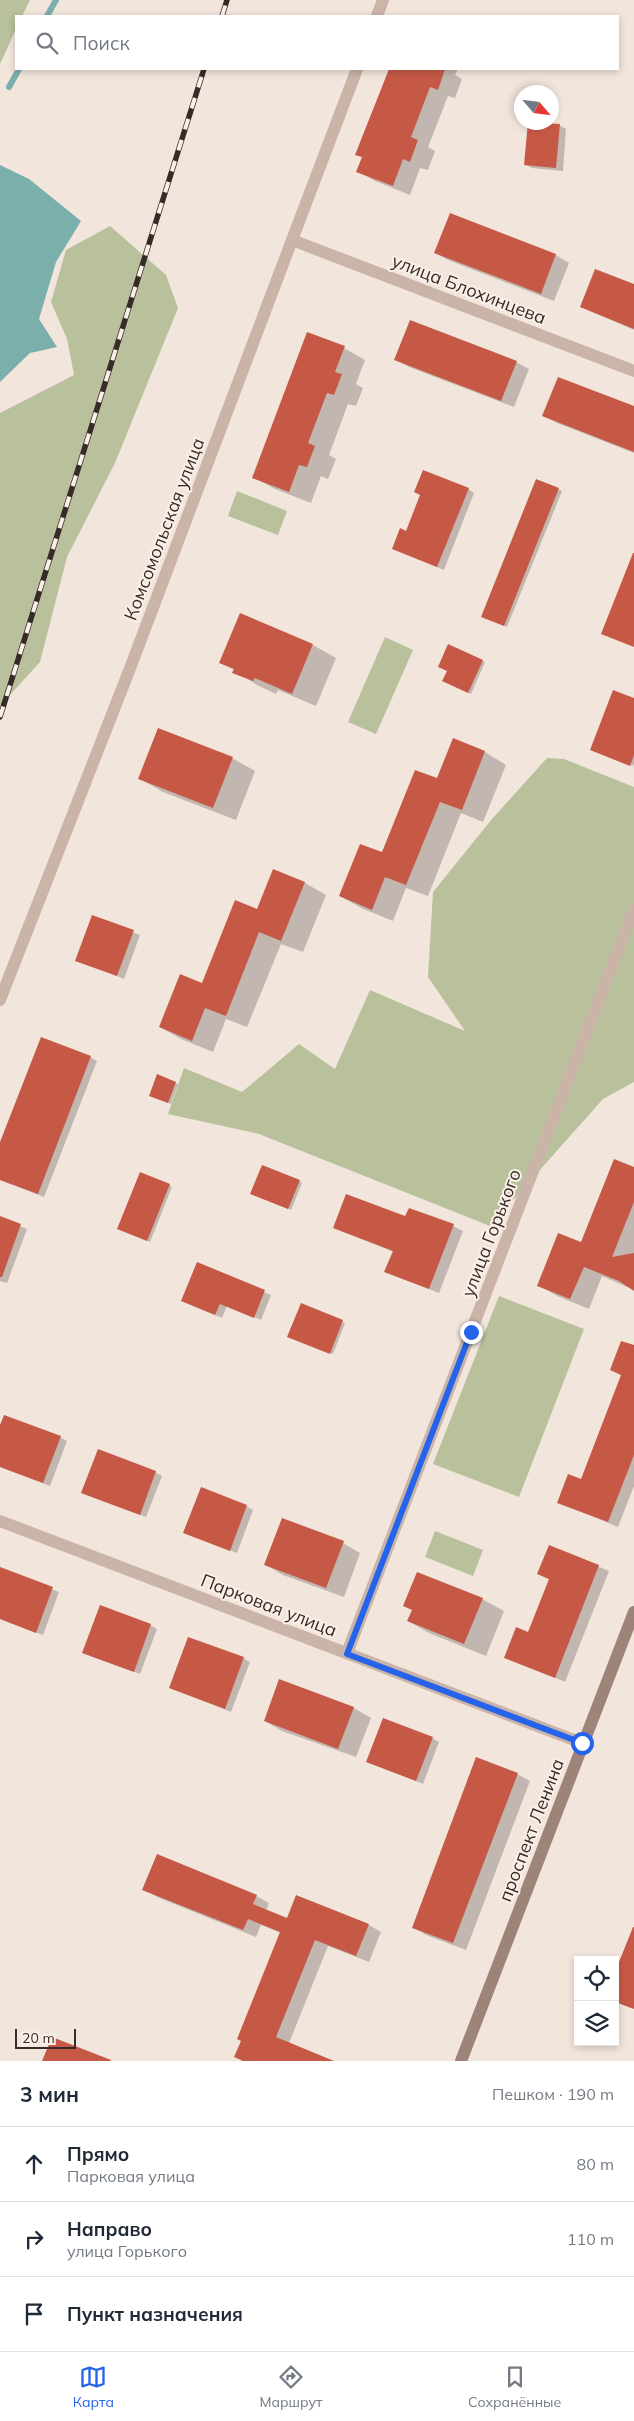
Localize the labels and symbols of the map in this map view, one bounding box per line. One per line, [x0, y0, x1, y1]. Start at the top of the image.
north arrow [514, 85, 559, 130]
street label: улица Блохинцева [389, 249, 549, 329]
street label: Комсомольская улица [119, 435, 209, 623]
street label: улица Горького [456, 1166, 526, 1300]
route end [460, 1321, 483, 1344]
street label: Парковая улица [198, 1568, 340, 1642]
route start [571, 1732, 594, 1755]
street label: проспект Ленина [493, 1755, 569, 1905]
scale bar [15, 2026, 76, 2049]

